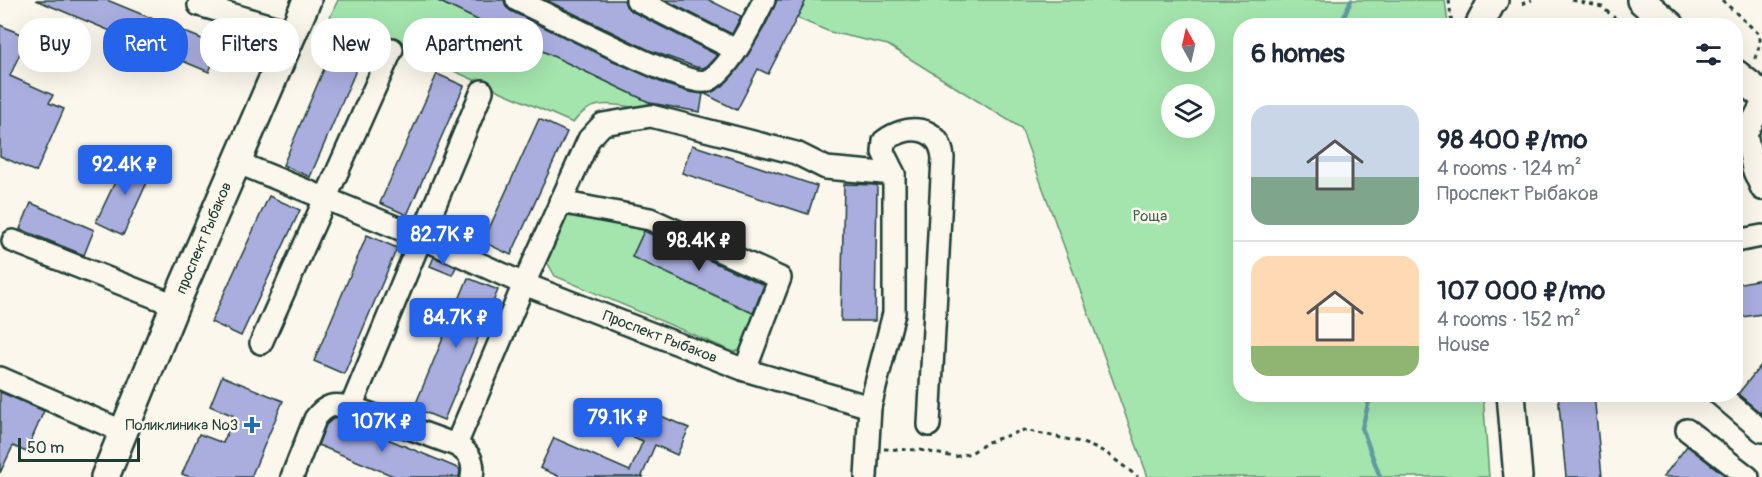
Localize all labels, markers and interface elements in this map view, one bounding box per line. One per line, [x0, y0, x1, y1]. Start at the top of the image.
chip: Buy [18, 18, 91, 72]
chip: Rent [103, 18, 188, 72]
chip: Filters [200, 18, 299, 72]
chip: New [311, 18, 391, 72]
chip: Apartment [403, 18, 543, 72]
north arrow [1161, 18, 1215, 72]
map controls [1161, 18, 1215, 138]
text: 6 homes [1251, 38, 1345, 70]
icon: filters [1692, 38, 1725, 71]
button: layers [1161, 84, 1215, 138]
text: 98 400 ₽/mo [1437, 124, 1587, 156]
icon: home [1299, 129, 1371, 201]
pin: 92.4K ₽ [70, 145, 180, 196]
text: 92.4K ₽ [92, 152, 158, 177]
text: 4 rooms · 124 m² [1437, 156, 1582, 181]
street label: проспект Рыбаков [172, 179, 236, 297]
text: Проспект Рыбаков [1437, 181, 1599, 206]
park label: Роща [1133, 207, 1167, 226]
pin: 82.7K ₽ [388, 215, 498, 266]
pin: 98.4K ₽ [644, 221, 754, 272]
text: 82.7K ₽ [411, 222, 475, 247]
text: 98.4K ₽ [667, 228, 731, 253]
text: 107 000 ₽/mo [1437, 275, 1605, 307]
icon: home [1299, 280, 1371, 352]
pin: 84.7K ₽ [401, 298, 511, 349]
text: 84.7K ₽ [423, 305, 489, 330]
street label: Проспект Рыбаков [600, 306, 720, 368]
text: 4 rooms · 152 m² [1437, 307, 1581, 332]
text: House [1437, 332, 1489, 357]
pin: 79.1K ₽ [563, 398, 673, 449]
pin: 107K ₽ [333, 402, 431, 453]
text: 79.1K ₽ [587, 405, 649, 430]
text: 107K ₽ [352, 409, 412, 434]
place label: Поликлиника №3 [125, 416, 238, 435]
marker: Поликлиника №3 [243, 416, 261, 434]
scale bar [18, 435, 140, 462]
text: 50 m [27, 438, 64, 458]

